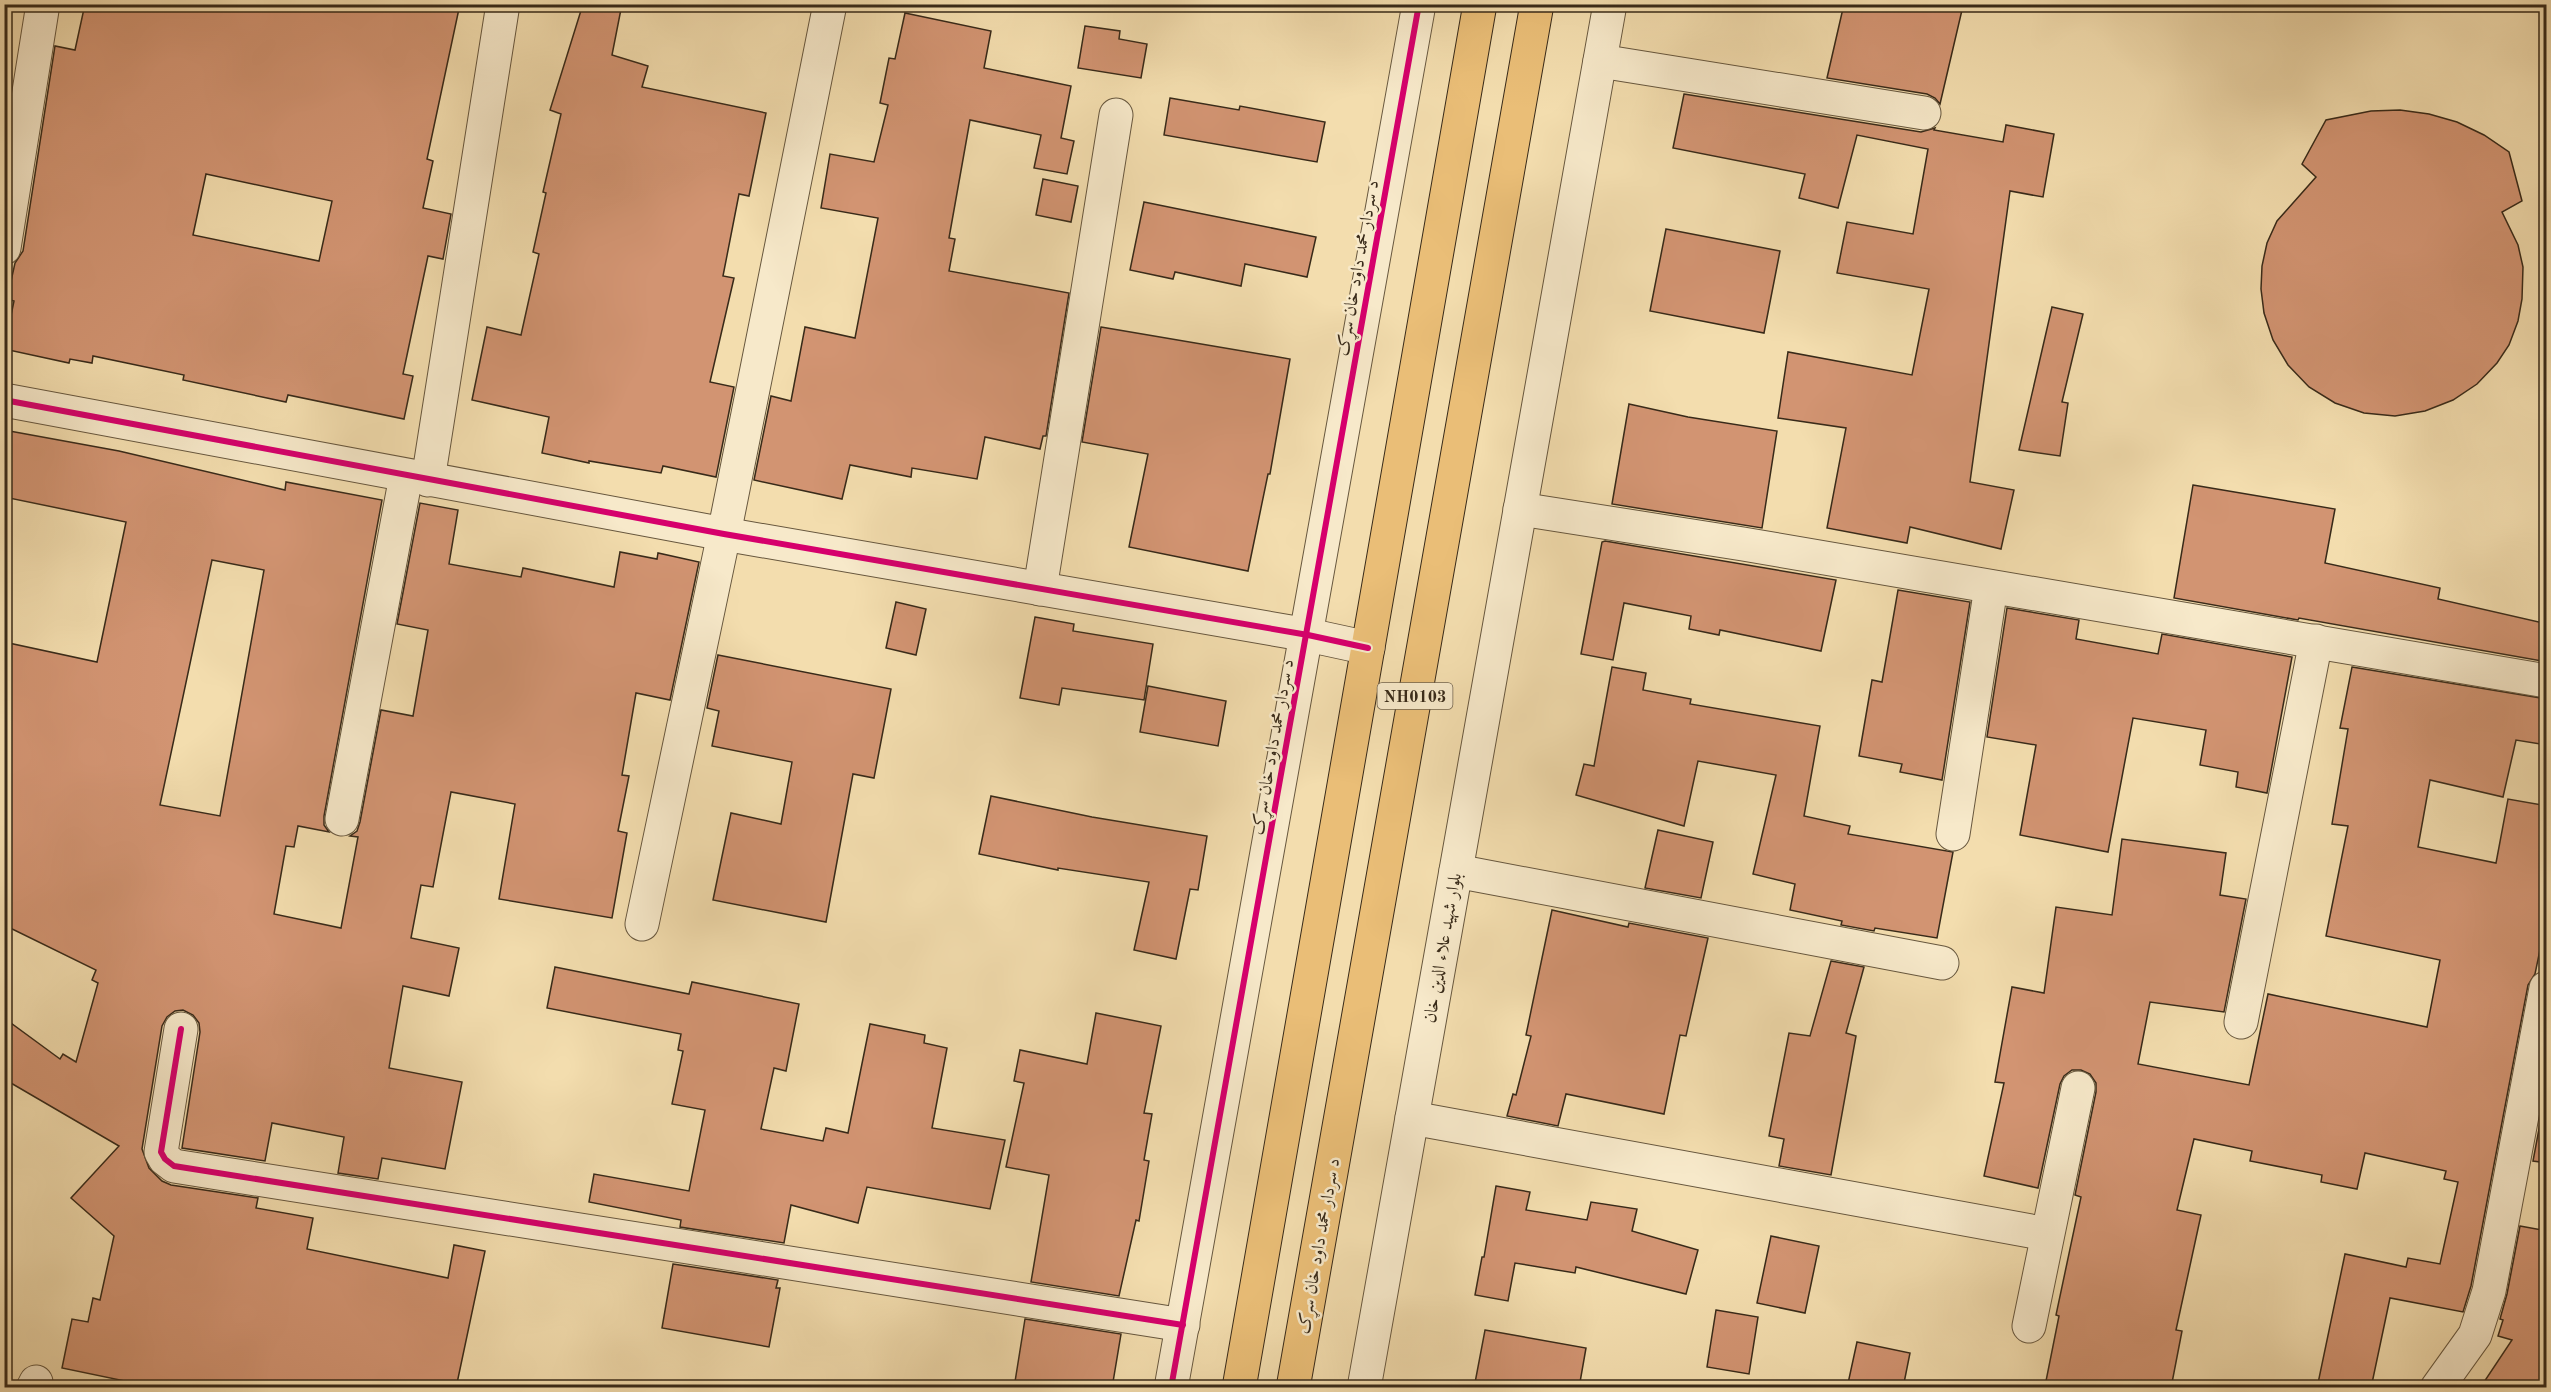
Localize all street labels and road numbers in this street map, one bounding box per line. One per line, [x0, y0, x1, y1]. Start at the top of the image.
street label: د سردار محمد داود خان سړک [1334, 179, 1386, 358]
street label: د سردار محمد داود خان سړک [1249, 658, 1301, 837]
road number: NH0103 [1378, 683, 1452, 709]
street label: بلوار شهید علاء الدین خان [1421, 872, 1467, 1025]
street label: د سردار محمد داود خان سړک [1295, 1157, 1347, 1336]

